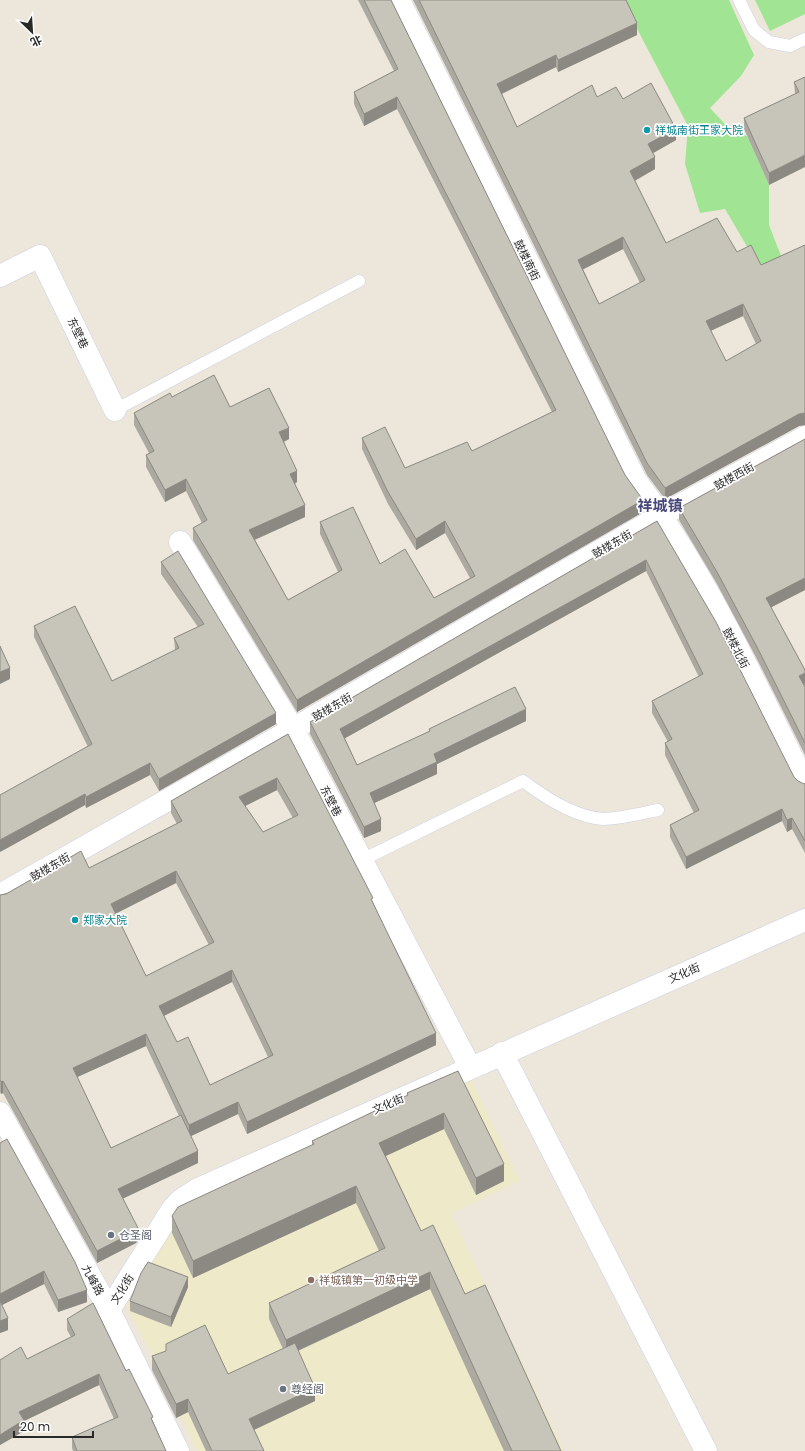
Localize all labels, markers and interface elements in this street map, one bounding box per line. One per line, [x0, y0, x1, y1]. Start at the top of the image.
north arrow [12, 12, 52, 52]
text: 北 [28, 31, 45, 51]
place label: 祥城南街王家大院 [655, 122, 743, 138]
marker: 祥城南街王家大院 [642, 125, 652, 135]
street label: 鼓楼南街 [510, 237, 544, 283]
street label: 东壁巷 [64, 315, 92, 351]
street label: 鼓楼西街 [711, 458, 757, 494]
district label: 祥城镇 [637, 495, 683, 516]
street label: 鼓楼东街 [589, 526, 635, 562]
street label: 鼓楼北街 [719, 625, 753, 671]
street label: 鼓楼东街 [309, 689, 355, 725]
street label: 东壁巷 [316, 783, 346, 819]
street label: 鼓楼东街 [27, 849, 73, 885]
place label: 郑家大院 [83, 912, 127, 928]
marker: 郑家大院 [70, 915, 80, 925]
street label: 文化街 [666, 959, 702, 987]
street label: 文化街 [370, 1090, 406, 1118]
place label: 仓圣阁 [119, 1227, 152, 1243]
marker: 仓圣阁 [106, 1230, 116, 1240]
street label: 九峰路 [78, 1262, 108, 1298]
street label: 文化街 [106, 1271, 138, 1307]
place label: 祥城镇第一初级中学 [319, 1272, 418, 1288]
marker: 祥城镇第一初级中学 [306, 1275, 316, 1285]
place label: 尊经阁 [291, 1381, 324, 1397]
marker: 尊经阁 [278, 1384, 288, 1394]
scale bar [14, 1413, 93, 1439]
text: 20 m [20, 1418, 50, 1435]

